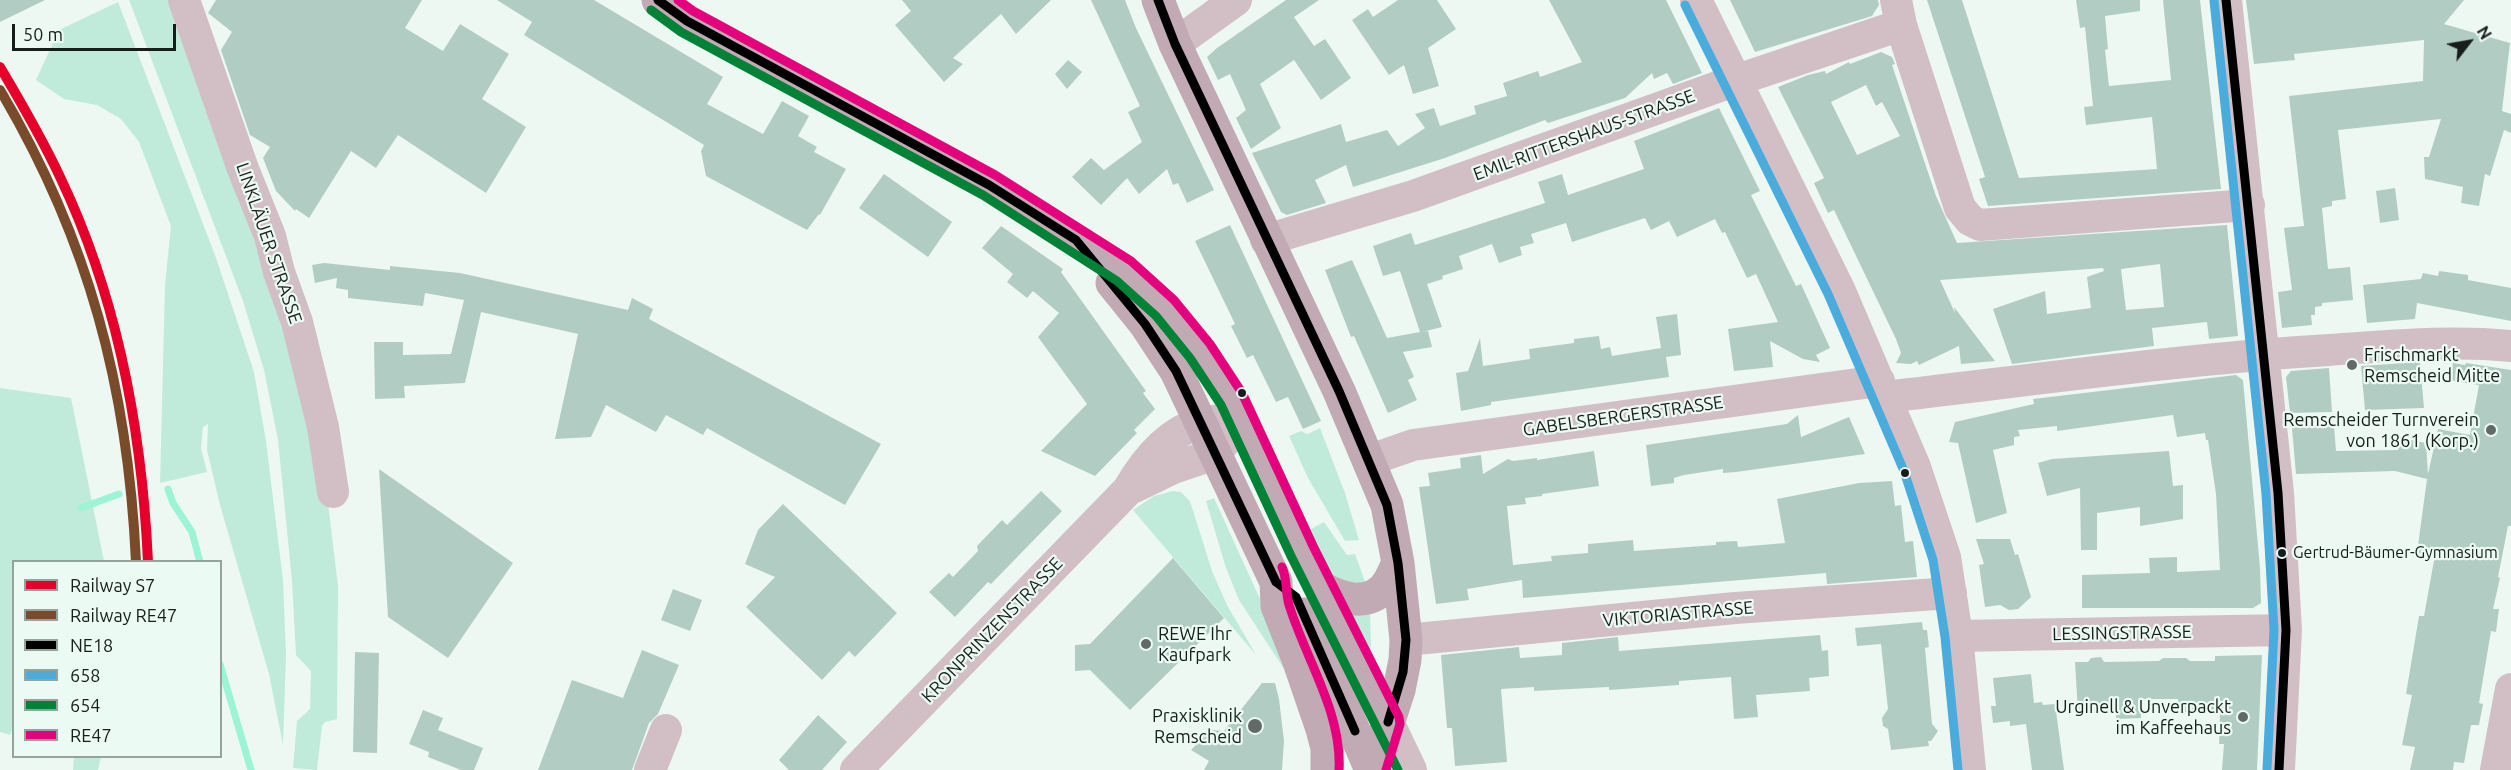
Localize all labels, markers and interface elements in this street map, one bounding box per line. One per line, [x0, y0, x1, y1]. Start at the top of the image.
scale bar [15, 12, 178, 50]
north arrow [2439, 12, 2499, 72]
text: N [2474, 23, 2495, 42]
text: 50 m [23, 24, 63, 44]
street label: EMIL-RITTERSHAUS-STRASSE [1470, 85, 1698, 185]
street label: LINKLÄUER STRASSE [231, 160, 307, 326]
place label: Frischmarkt Remscheid Mitte [2364, 344, 2500, 386]
marker: Frischmarkt Remscheid Mitte [2345, 358, 2359, 372]
unlabelled marker [1236, 387, 1248, 399]
street label: GABELSBERGERSTRASSE [1521, 391, 1725, 441]
place label: Remscheider Turnverein von 1861 (Korp.) [2283, 409, 2479, 452]
marker: Remscheider Turnverein von 1861 (Korp.) [2484, 423, 2498, 437]
unlabelled marker [1899, 467, 1911, 479]
place label: Gertrud-Bäumer-Gymnasium [2293, 543, 2498, 563]
marker: Gertrud-Bäumer-Gymnasium [2276, 547, 2288, 559]
street label: KRONPRINZENSTRASSE [917, 553, 1067, 707]
legend [12, 560, 222, 758]
text: Railway S7 [70, 575, 155, 595]
street label: VIKTORIASTRASSE [1602, 597, 1754, 631]
text: Railway RE47 [70, 605, 177, 625]
street label: LESSINGSTRASSE [2052, 621, 2192, 645]
place label: REWE Ihr Kaufpark [1158, 623, 1232, 666]
text: NE18 [70, 635, 113, 655]
marker: REWE Ihr Kaufpark [1139, 637, 1153, 651]
text: 658 [70, 665, 100, 685]
text: 654 [70, 695, 100, 715]
place label: Urginell & Unverpackt im Kaffeehaus [2055, 696, 2231, 738]
place label: Praxisklinik Remscheid [1152, 705, 1242, 748]
marker: Urginell & Unverpackt im Kaffeehaus [2236, 710, 2250, 724]
marker: Praxisklinik Remscheid [1246, 717, 1264, 735]
text: RE47 [70, 725, 112, 745]

